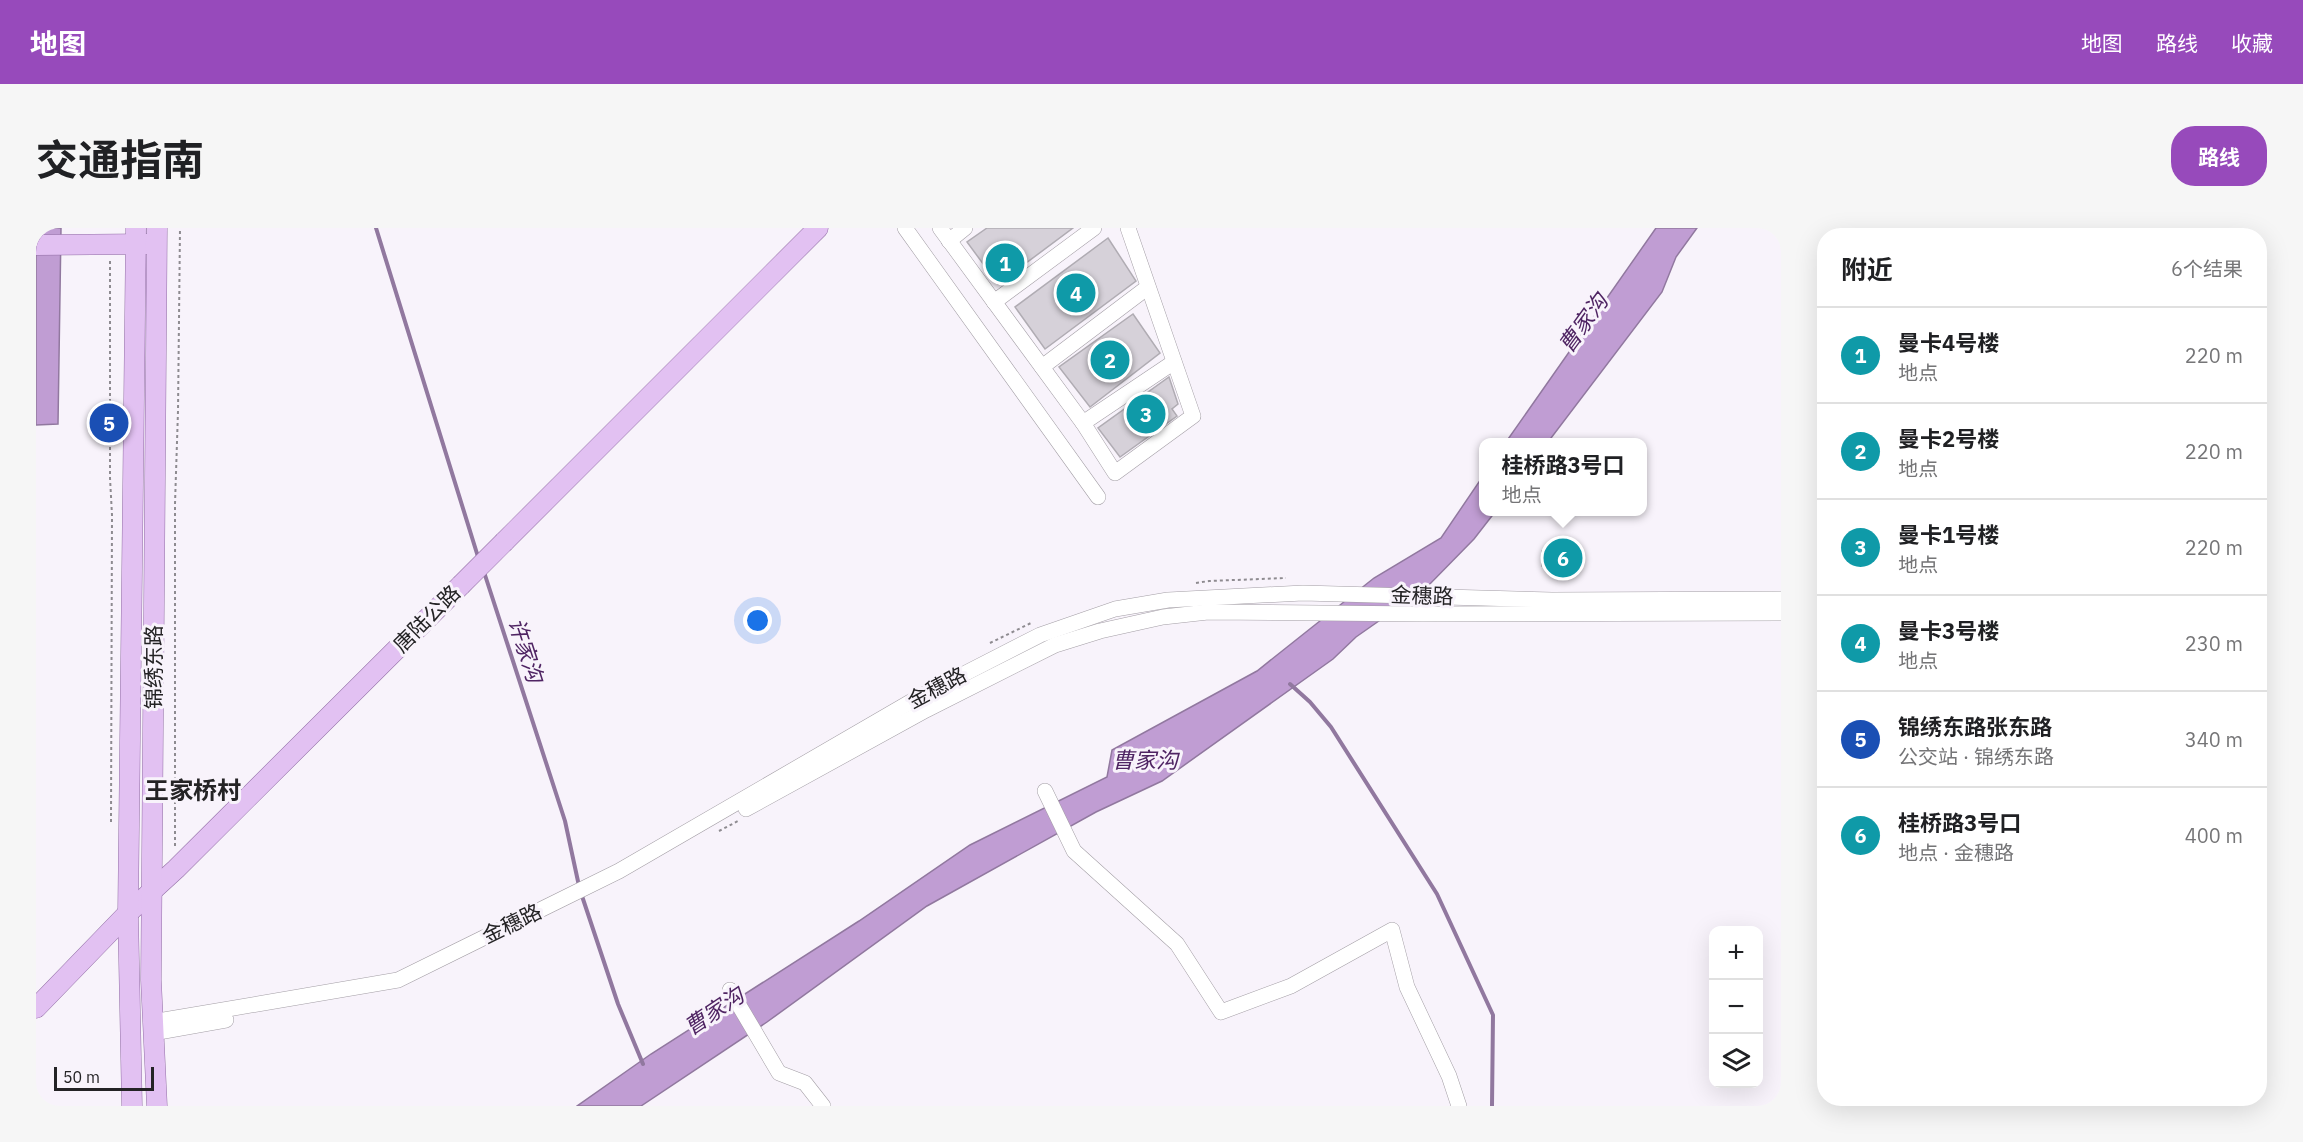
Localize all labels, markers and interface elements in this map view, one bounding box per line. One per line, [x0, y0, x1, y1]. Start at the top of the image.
text: 地图 [30, 25, 86, 62]
text: 地图 [2081, 29, 2123, 57]
text: 路线 [2156, 29, 2198, 57]
text: 收藏 [2231, 29, 2273, 57]
button: 路线 [2171, 126, 2267, 186]
text: 交通指南 [36, 132, 204, 187]
pin: 1 [986, 240, 1024, 285]
text: 附近 [1841, 252, 1893, 286]
text: 6个结果 [2171, 255, 2243, 282]
pin: 4 [1056, 270, 1096, 316]
water label: 曹家沟 [1551, 286, 1615, 358]
text: 曼卡4号楼 [1898, 328, 1999, 357]
pin: 2 [1090, 338, 1130, 382]
text: 1 [1855, 342, 1867, 369]
text: 220 m [2185, 342, 2243, 369]
text: 地点 [1898, 359, 1938, 386]
pin: 3 [1126, 392, 1166, 436]
pin: 5 [90, 400, 128, 446]
text: 曼卡2号楼 [1898, 424, 1999, 453]
popup [1479, 438, 1647, 516]
text: 2 [1855, 438, 1867, 465]
text: 220 m [2185, 438, 2243, 465]
text: 桂桥路3号口 [1501, 450, 1625, 479]
text: 地点 [1898, 455, 1938, 482]
text: 地点 [1501, 481, 1541, 508]
text: 曼卡1号楼 [1898, 520, 1999, 549]
text: 3 [1855, 534, 1867, 561]
text: 220 m [2185, 534, 2243, 561]
pin: 6 [1544, 536, 1582, 580]
text: 地点 [1898, 551, 1938, 578]
street label: 唐陆公路 [387, 579, 466, 658]
street label: 金穗路 [1390, 580, 1454, 610]
your location [743, 606, 772, 635]
water label: 许家沟 [502, 614, 551, 688]
text: 曼卡3号楼 [1898, 616, 1999, 645]
street label: 锦绣东路 [139, 625, 167, 709]
text: 4 [1855, 630, 1867, 657]
text: 230 m [2185, 630, 2243, 657]
text: 地点 [1898, 647, 1938, 674]
street label: 金穗路 [902, 660, 971, 714]
text: 锦绣东路张东路 [1898, 712, 2052, 741]
text: 5 [1855, 726, 1867, 753]
text: 340 m [2185, 726, 2243, 753]
text: 公交站 · 锦绣东路 [1898, 743, 2054, 770]
water label: 曹家沟 [1112, 745, 1180, 774]
district label: 王家桥村 [145, 774, 241, 806]
text: 桂桥路3号口 [1898, 808, 2021, 837]
text: 6 [1855, 822, 1867, 849]
text: 400 m [2185, 822, 2243, 849]
text: 地点 · 金穗路 [1898, 839, 2014, 866]
street label: 金穗路 [477, 897, 546, 949]
map controls [1709, 926, 1763, 1088]
button: + [1709, 926, 1763, 980]
water label: 曹家沟 [678, 979, 751, 1041]
button: − [1709, 980, 1763, 1034]
button: layers [1709, 1034, 1763, 1088]
scale bar [54, 1064, 154, 1092]
text: 50 m [63, 1067, 100, 1087]

